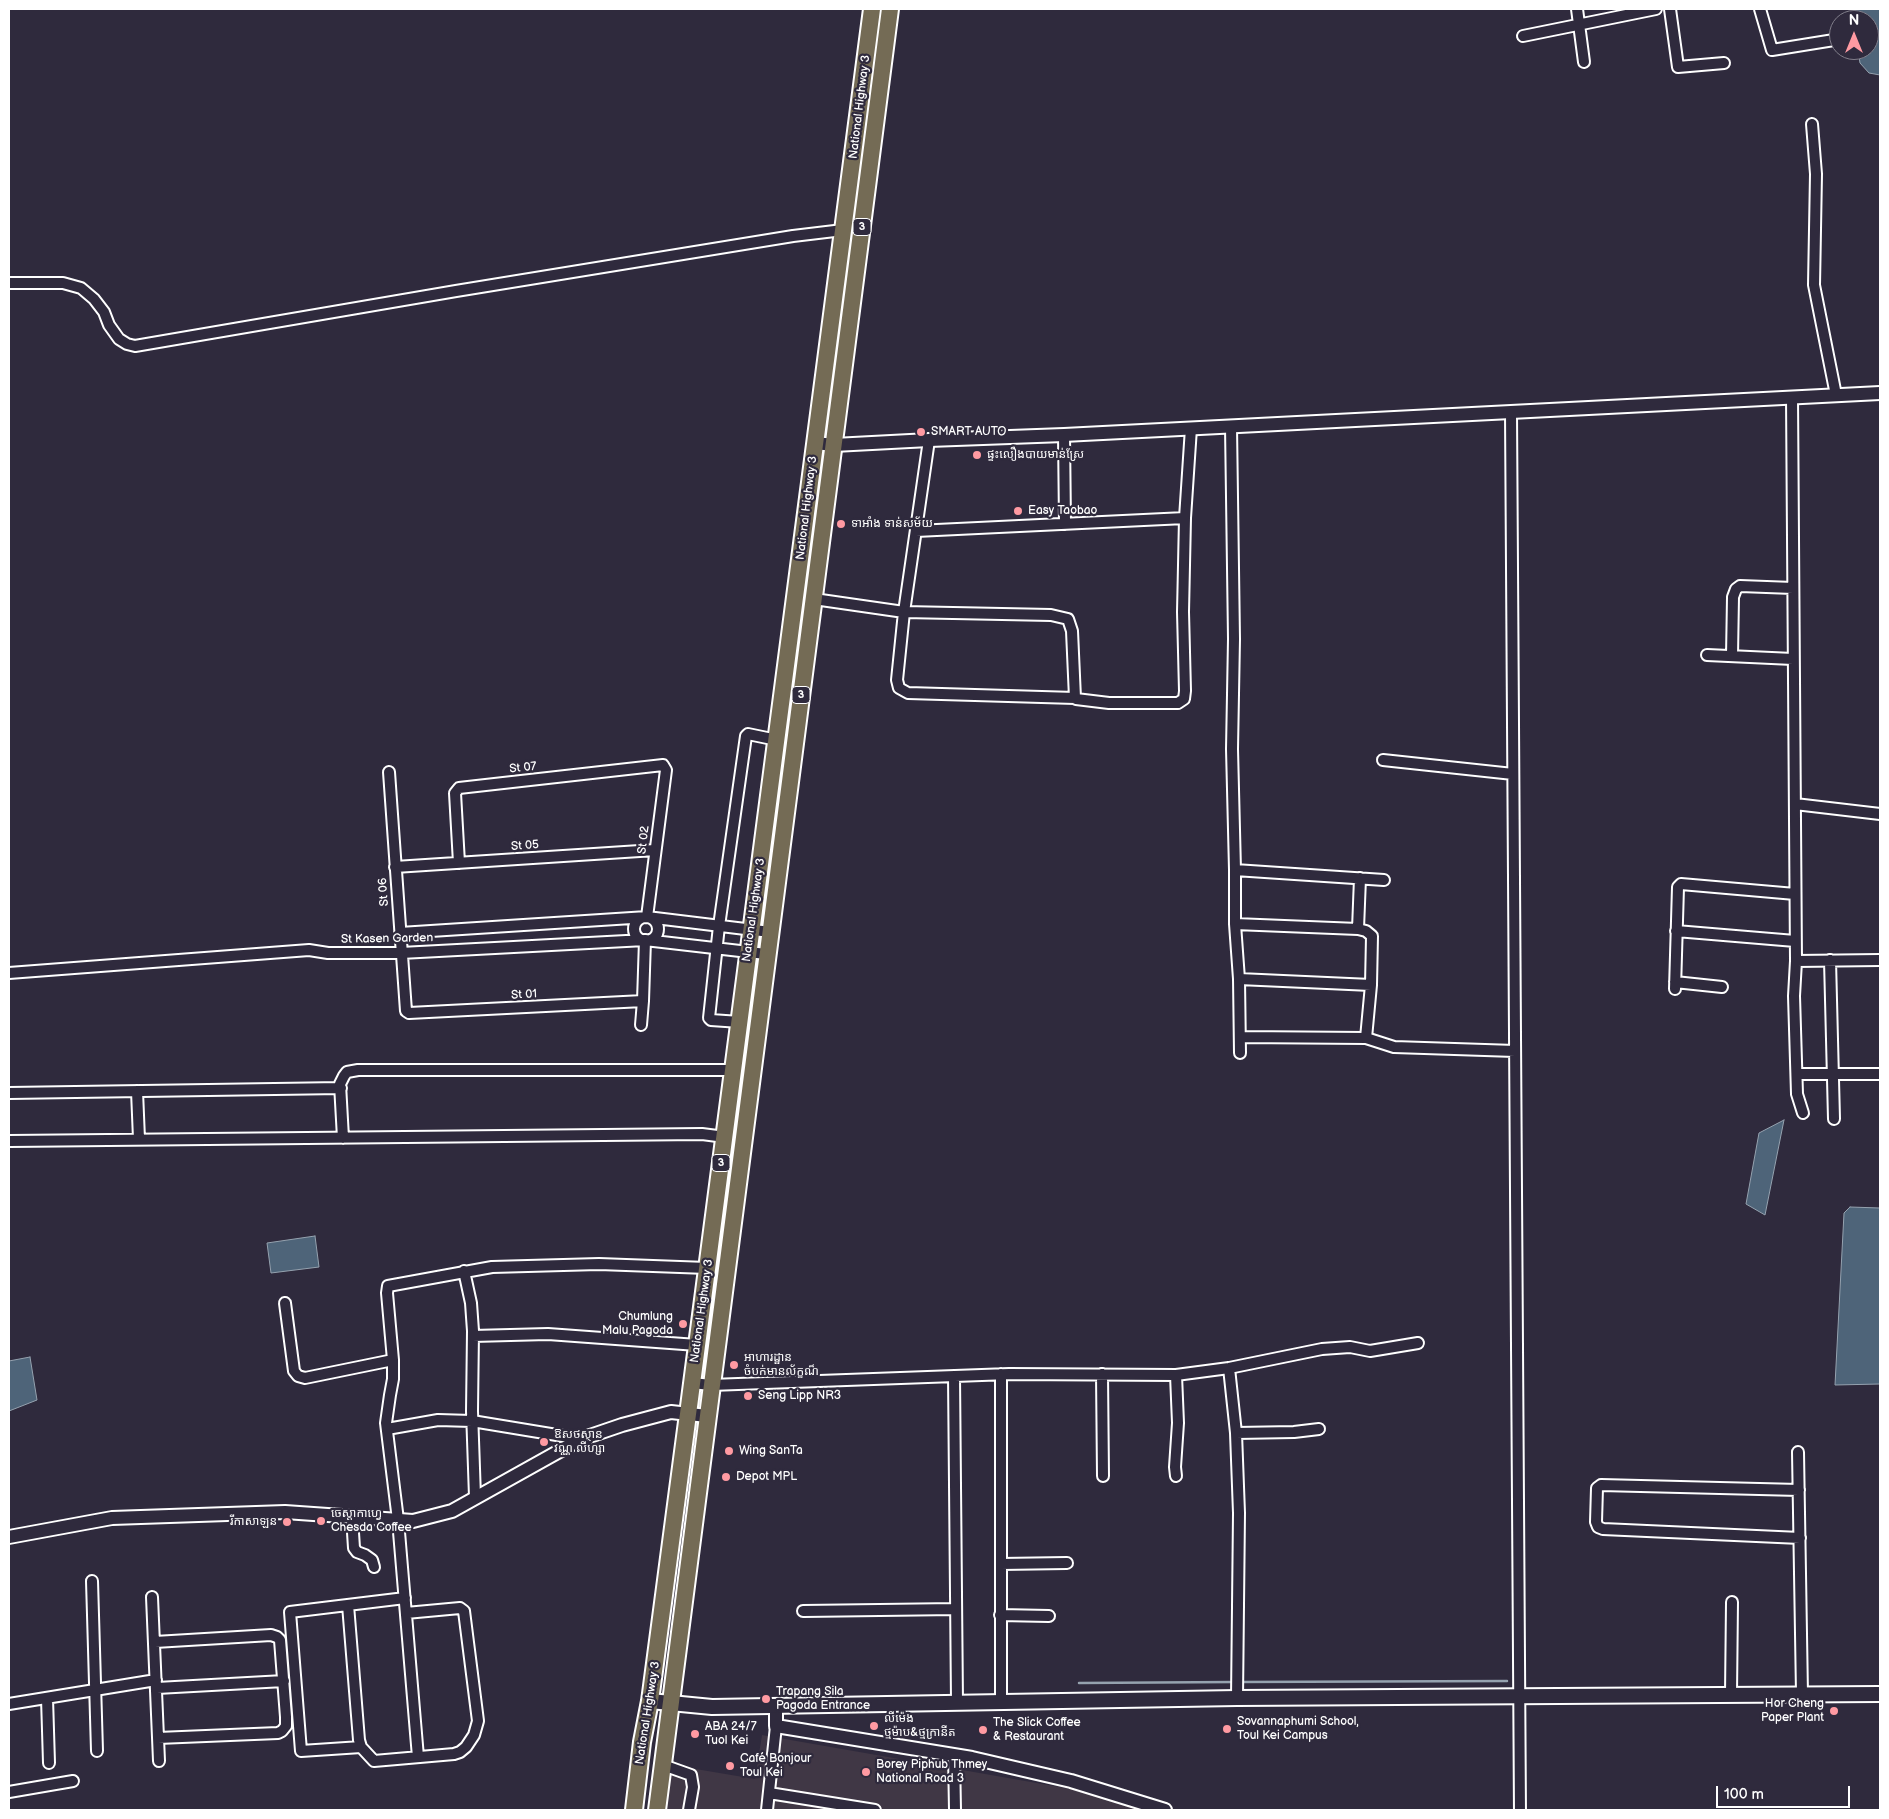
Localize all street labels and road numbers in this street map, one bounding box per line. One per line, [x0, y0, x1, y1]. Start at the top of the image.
street label: National Highway 3 [846, 54, 874, 160]
road number: 3 [853, 218, 871, 236]
street label: National Highway 3 [793, 455, 821, 561]
road number: 3 [792, 686, 810, 704]
street label: St 07 [509, 759, 537, 777]
street label: St 02 [635, 825, 653, 855]
street label: St 05 [510, 838, 540, 854]
street label: National Highway 3 [740, 857, 768, 963]
street label: St 06 [376, 877, 392, 907]
street label: St Kasen Garden [341, 931, 433, 947]
street label: St 01 [511, 987, 537, 1003]
road number: 3 [712, 1154, 730, 1172]
street label: National Highway 3 [688, 1258, 716, 1364]
street label: National Highway 3 [633, 1660, 663, 1766]

